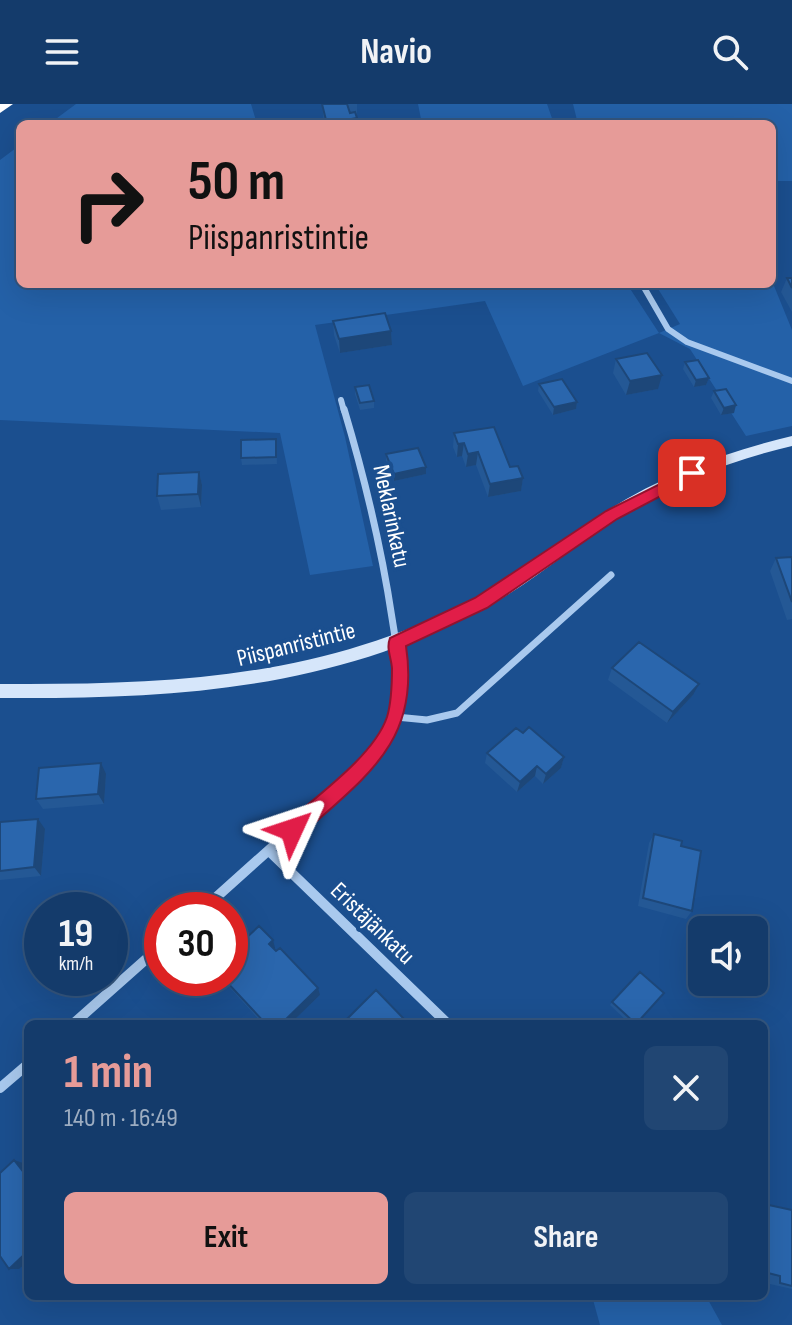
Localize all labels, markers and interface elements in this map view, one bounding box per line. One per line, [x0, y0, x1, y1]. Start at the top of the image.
icon: menu [40, 30, 84, 74]
icon: search [708, 30, 752, 74]
text: Navio [360, 31, 432, 74]
text: 50 m [188, 149, 285, 216]
icon: right [56, 152, 160, 256]
text: Piispanristintie [188, 217, 369, 260]
pin [658, 439, 726, 507]
icon: arrive [670, 451, 714, 495]
street label: Meklarinkatu [366, 462, 417, 570]
street label: Piispanristintie [234, 616, 358, 673]
position arrow [250, 788, 334, 872]
street label: Eristäjänkatu [325, 876, 421, 971]
speed limit sign: 30 [144, 892, 248, 996]
text: 19 [59, 910, 93, 958]
map controls [688, 916, 768, 996]
button: sound [688, 916, 768, 996]
text: km/h [59, 952, 93, 976]
text: 1 min [64, 1044, 153, 1101]
button: close [644, 1046, 728, 1130]
text: 140 m · 16:49 [64, 1103, 178, 1134]
button: Exit [64, 1192, 388, 1284]
button: Share [404, 1192, 728, 1284]

